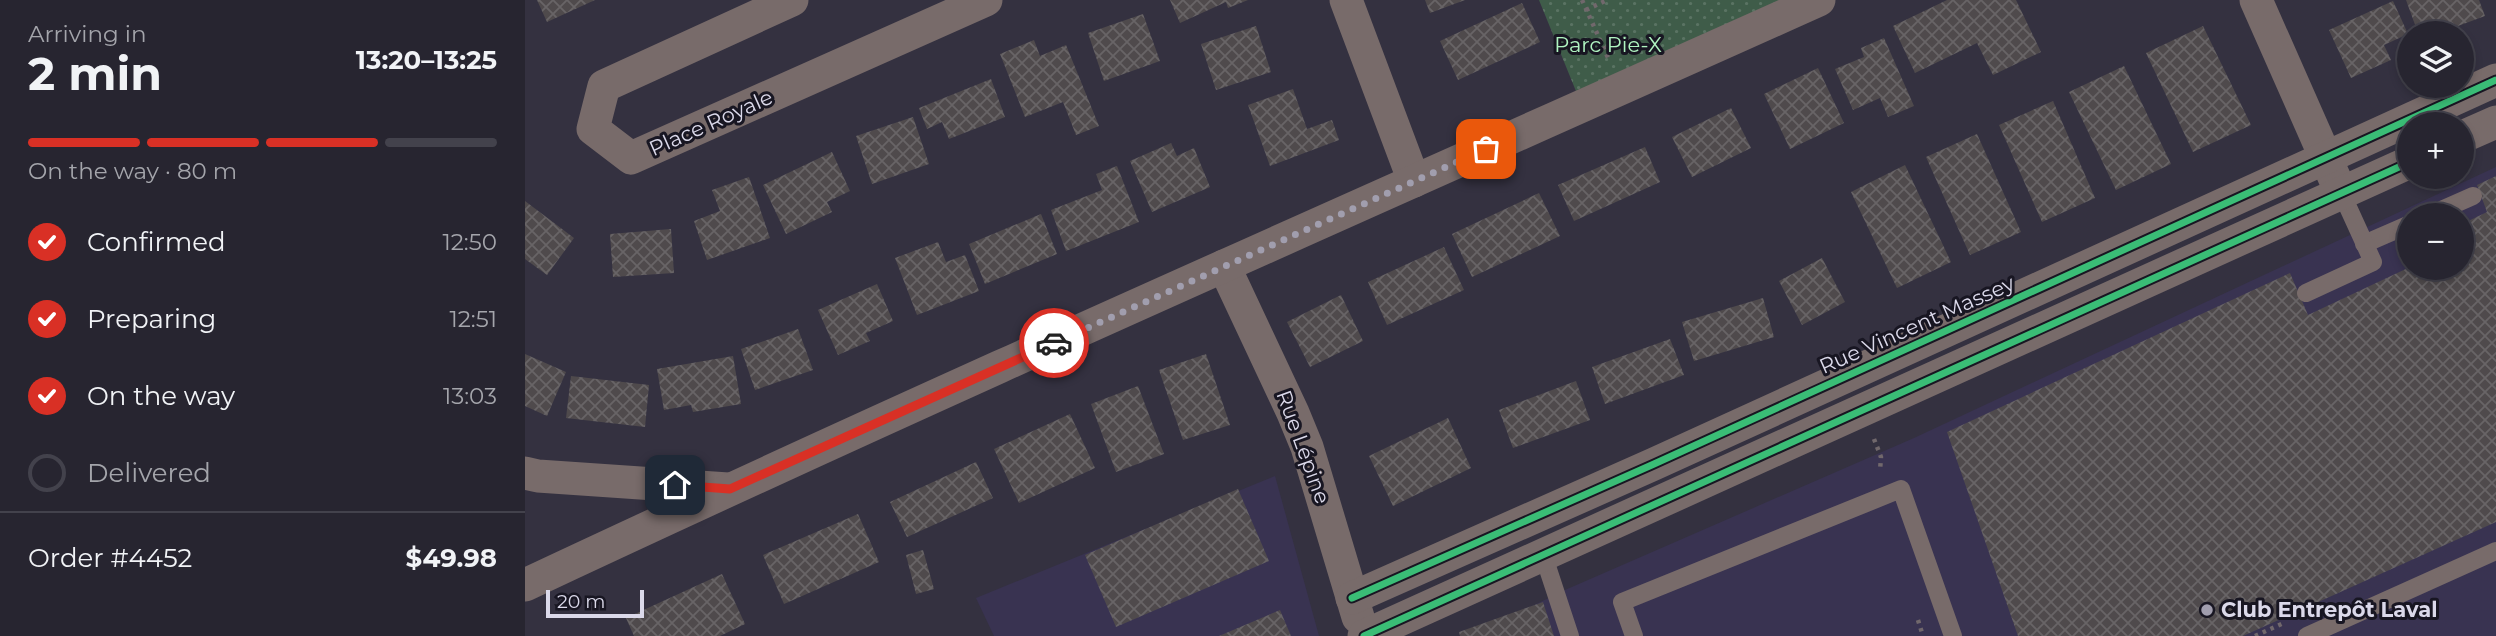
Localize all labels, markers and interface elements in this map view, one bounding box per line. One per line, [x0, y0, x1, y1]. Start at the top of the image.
text: Arriving in [28, 20, 147, 48]
map controls [2397, 21, 2474, 280]
button: layers [2397, 21, 2474, 98]
park label: Parc Pie-X [1554, 32, 1662, 57]
text: 13:20–13:25 [356, 44, 497, 76]
text: 2 min [28, 45, 162, 102]
street label: Place Royale [645, 84, 776, 161]
button: + [2397, 112, 2474, 189]
pin [1456, 119, 1516, 179]
icon: bag [1467, 130, 1505, 168]
text: On the way · 80 m [28, 157, 237, 185]
button: − [2397, 203, 2474, 280]
icon: check [28, 223, 66, 261]
text: Confirmed [87, 226, 226, 258]
text: 12:50 [443, 228, 497, 256]
street label: Rue Vincent Massey [1815, 270, 2019, 379]
icon: check [28, 300, 66, 338]
text: Preparing [87, 303, 216, 335]
text: 12:51 [449, 305, 497, 333]
courier [1019, 308, 1089, 378]
icon: car [1035, 324, 1073, 362]
icon: check [28, 377, 66, 415]
text: On the way [87, 380, 235, 412]
text: 13:03 [443, 382, 497, 410]
street label: Rue Lépine [1271, 387, 1336, 507]
pin [645, 455, 705, 515]
text: Delivered [87, 457, 211, 489]
icon: home [656, 466, 694, 504]
text: Order #4452 [28, 542, 192, 574]
text: $49.98 [406, 542, 497, 574]
scale bar [546, 587, 644, 619]
text: 20 m [557, 590, 605, 613]
place label: Club Entrepôt Laval [2221, 597, 2437, 622]
marker: Club Entrepôt Laval [2199, 602, 2215, 618]

